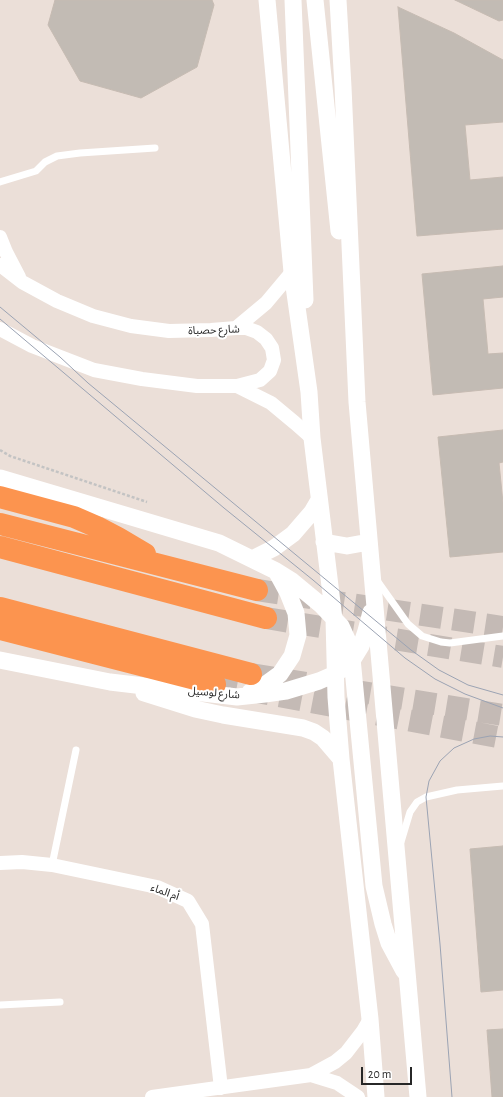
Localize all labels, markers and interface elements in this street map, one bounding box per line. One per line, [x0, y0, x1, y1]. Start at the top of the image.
street label: شارع حصباة [188, 323, 240, 337]
street label: شارع لوسيل [187, 684, 241, 702]
street label: أم الماء [149, 881, 181, 903]
scale bar [363, 1059, 414, 1085]
text: 20 m [368, 1068, 391, 1080]

